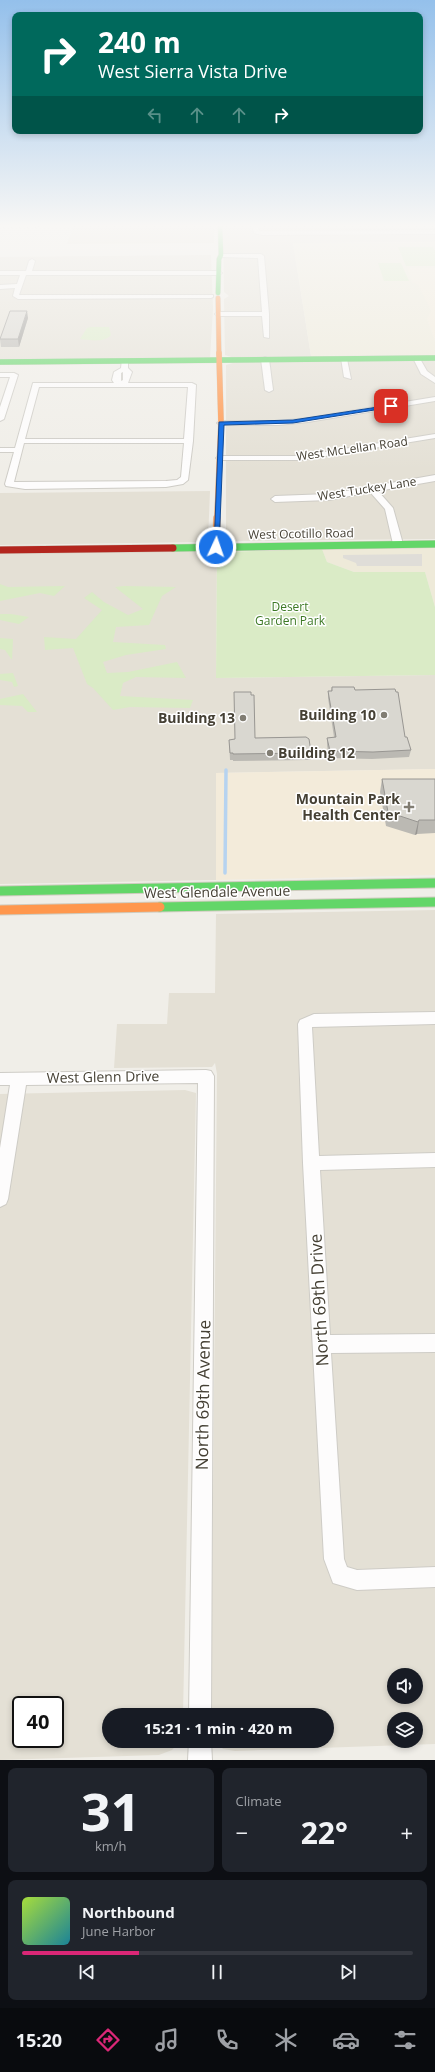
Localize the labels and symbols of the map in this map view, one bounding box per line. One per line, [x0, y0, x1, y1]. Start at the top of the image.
pin [374, 389, 408, 423]
street label: West McLellan Road [295, 432, 409, 465]
street label: West Tuckey Lane [316, 472, 418, 505]
street label: West Ocotillo Road [248, 524, 354, 543]
position arrow [195, 526, 237, 568]
park label: Desert Garden Park [255, 598, 326, 629]
place label: Building 10 [299, 705, 376, 724]
place label: Building 13 [158, 708, 235, 727]
marker: Building 10 [379, 710, 389, 720]
marker: Building 13 [238, 713, 248, 723]
place label: Building 12 [278, 743, 355, 762]
marker: Building 12 [265, 748, 275, 758]
place label: Mountain Park Health Center [296, 789, 401, 824]
marker: Mountain Park Health Center [403, 801, 415, 813]
street label: West Glendale Avenue [144, 881, 290, 902]
street label: West Glenn Drive [46, 1066, 160, 1087]
street label: North 69th Drive [304, 1233, 333, 1367]
street label: North 69th Avenue [190, 1320, 215, 1470]
speed limit sign: 40 [12, 1696, 64, 1748]

